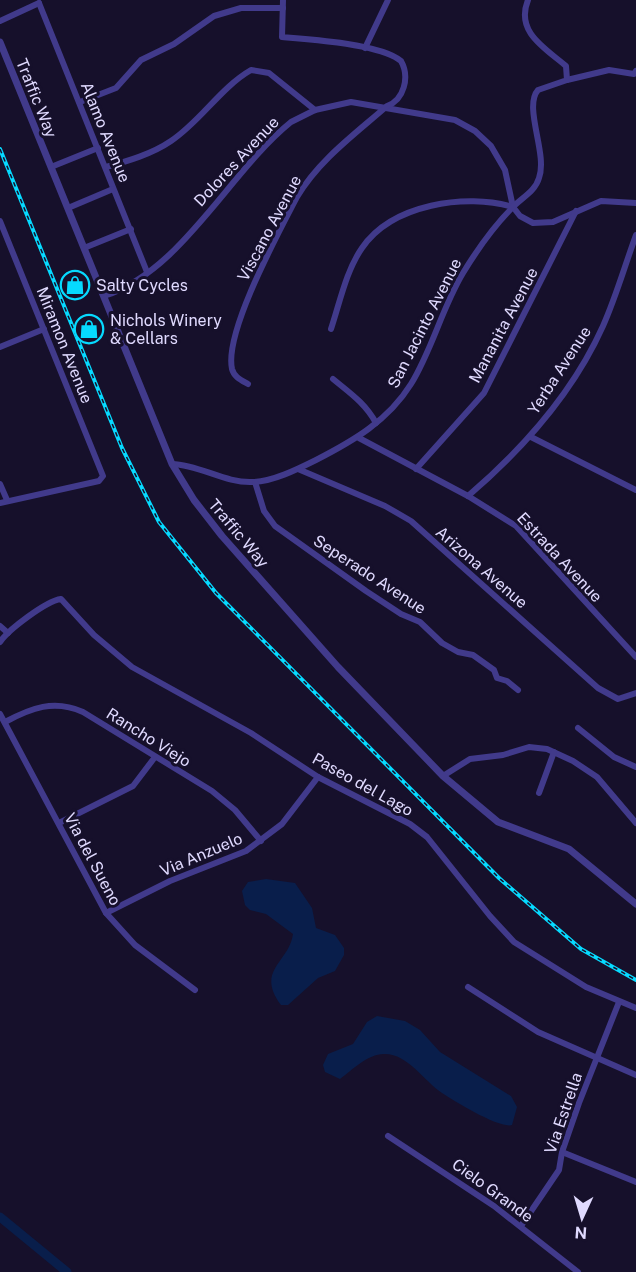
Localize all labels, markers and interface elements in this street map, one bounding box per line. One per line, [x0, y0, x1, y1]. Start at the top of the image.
street label: Traffic Way [12, 56, 61, 141]
street label: Alamo Avenue [77, 79, 134, 185]
street label: Dolores Avenue [190, 113, 283, 210]
street label: Viscano Avenue [234, 172, 305, 284]
street label: San Jacinto Avenue [384, 255, 465, 391]
street label: Mananita Avenue [465, 264, 542, 386]
shop icon: Salty Cycles [59, 269, 91, 301]
place label: Salty Cycles [96, 276, 188, 295]
street label: Miramon Avenue [32, 284, 97, 406]
place label: Nichols Winery & Cellars [110, 311, 222, 348]
shop icon: Nichols Winery & Cellars [73, 313, 105, 345]
street label: Yerba Avenue [524, 323, 595, 418]
street label: Traffic Way [205, 495, 273, 572]
street label: Estrada Avenue [513, 508, 606, 606]
street label: Arizona Avenue [432, 522, 531, 612]
street label: Seperado Avenue [310, 531, 430, 618]
street label: Rancho Viejo [103, 704, 195, 771]
street label: Paseo del Lago [309, 749, 417, 820]
street label: Via del Sueno [60, 810, 125, 909]
street label: Via Anzuelo [157, 829, 245, 880]
street label: Via Estrella [541, 1070, 586, 1156]
street label: Cielo Grande [448, 1155, 537, 1226]
north arrow [552, 1188, 612, 1248]
text: N [574, 1223, 588, 1242]

